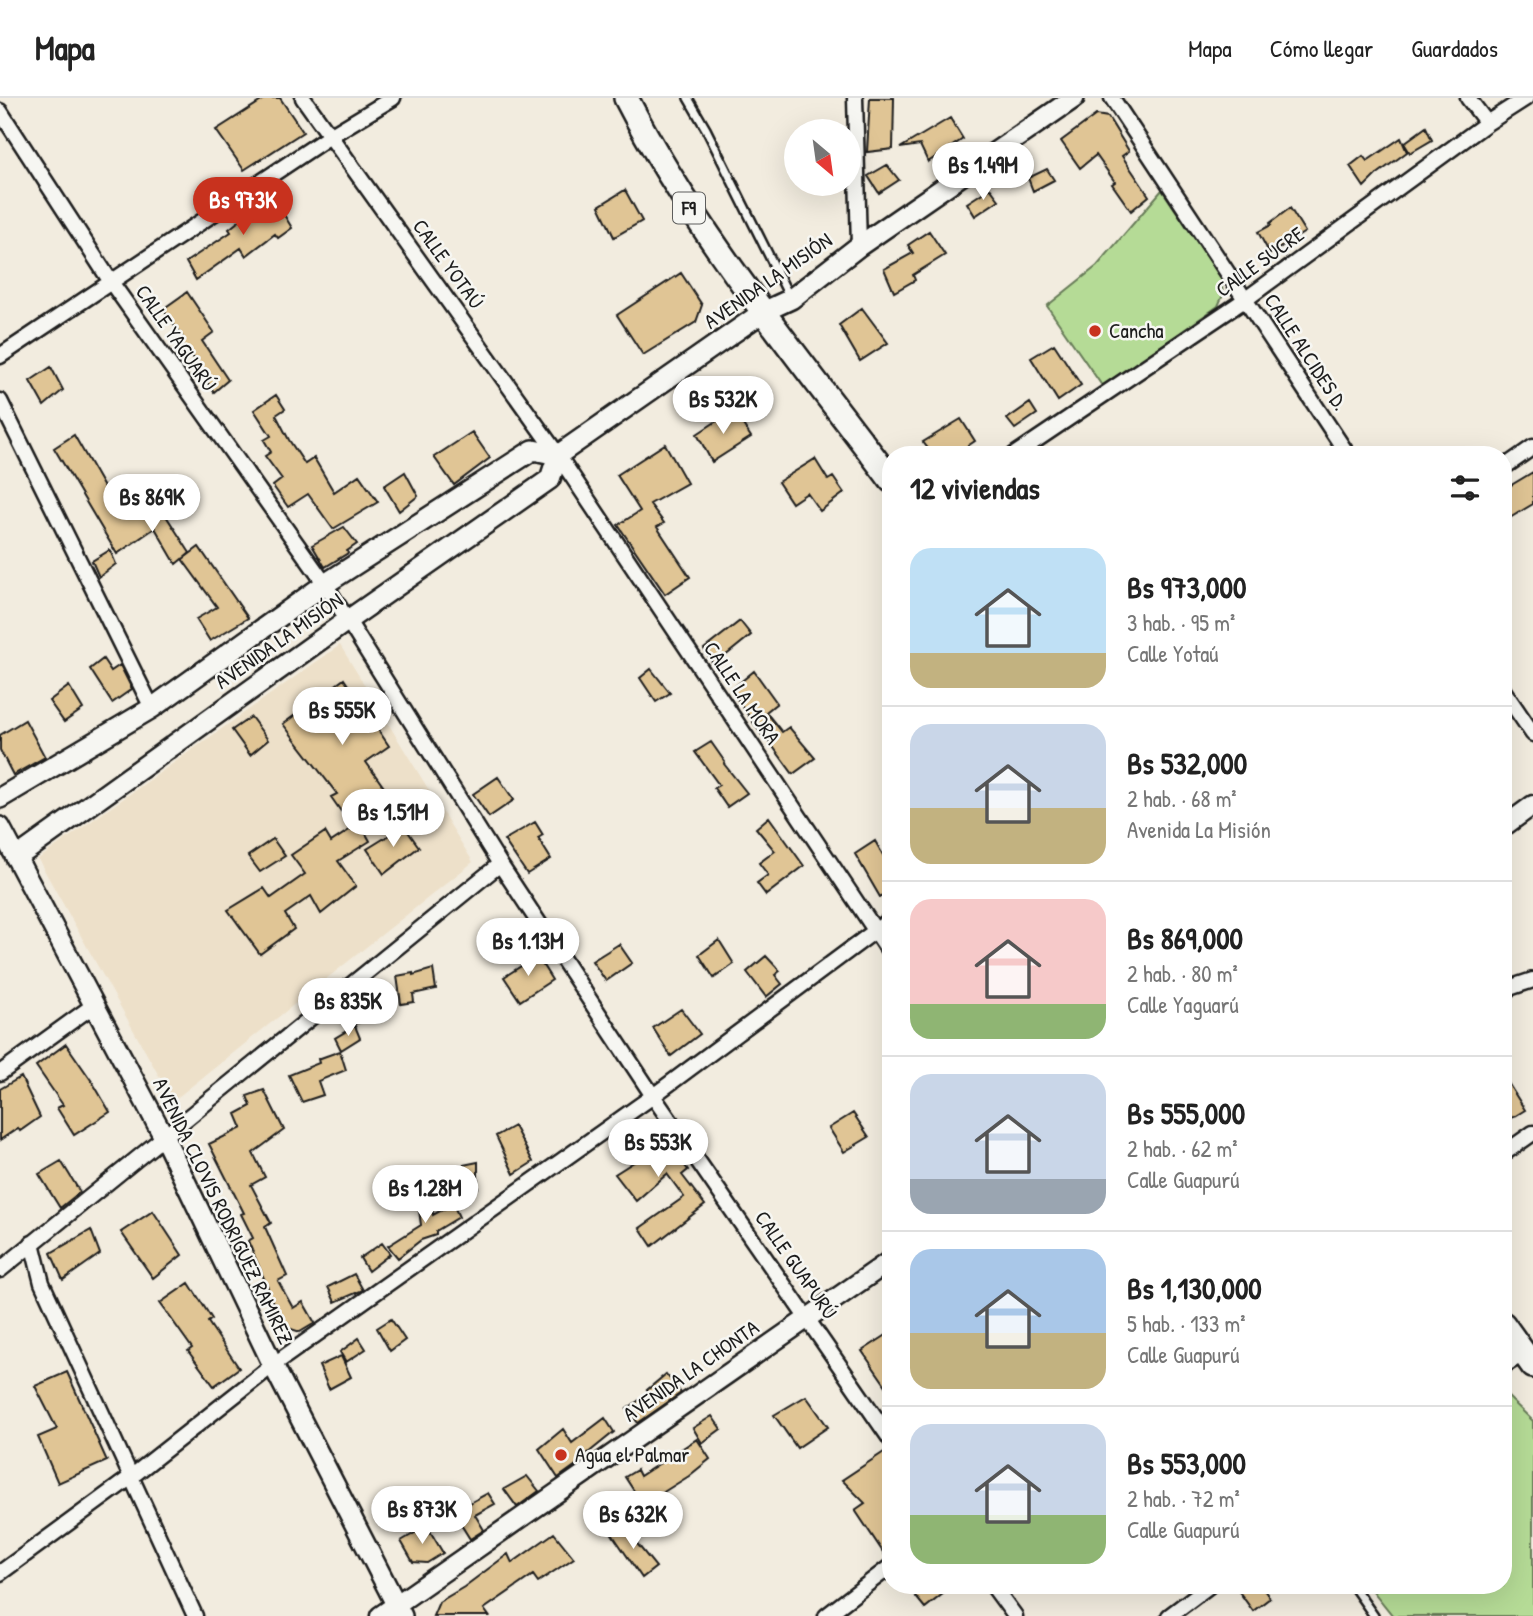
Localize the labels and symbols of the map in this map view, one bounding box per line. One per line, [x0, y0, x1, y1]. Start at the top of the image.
north arrow [784, 119, 861, 196]
pin: Bs 1.49M [911, 142, 1055, 202]
pin: Bs 973K [178, 178, 308, 237]
road number: F9 [673, 192, 705, 223]
street label: CALLE YOTAÚ [406, 213, 491, 314]
street label: CALLE SUCRE [1210, 220, 1310, 304]
street label: AVENIDA LA MISIÓN [698, 226, 838, 336]
street label: CALLE YAGUARÚ [129, 279, 224, 397]
street label: CALLE ALCIDES D. [1258, 288, 1355, 416]
place label: Cancha [1109, 316, 1163, 345]
marker: Cancha [1087, 323, 1103, 339]
pin: Bs 532K [658, 376, 788, 436]
pin: Bs 869K [87, 474, 217, 534]
street label: AVENIDA LA MISIÓN [209, 586, 349, 696]
street label: CALLE LA MORA [697, 636, 788, 750]
pin: Bs 555K [277, 688, 407, 747]
pin: Bs 1.51M [321, 790, 465, 849]
pin: Bs 1.13M [456, 918, 600, 978]
pin: Bs 835K [283, 978, 413, 1038]
street label: AVENIDA CLOVIS RODRIGUEZ RAMIREZ [146, 1073, 301, 1349]
pin: Bs 553K [593, 1119, 723, 1179]
pin: Bs 1.28M [353, 1166, 497, 1225]
street label: CALLE GUAPURÚ [748, 1205, 844, 1325]
street label: AVENIDA LA CHONTA [617, 1313, 764, 1428]
place label: Agua el Palmar [575, 1440, 689, 1469]
marker: Agua el Palmar [553, 1447, 569, 1463]
pin: Bs 873K [357, 1486, 487, 1546]
pin: Bs 632K [568, 1492, 698, 1551]

